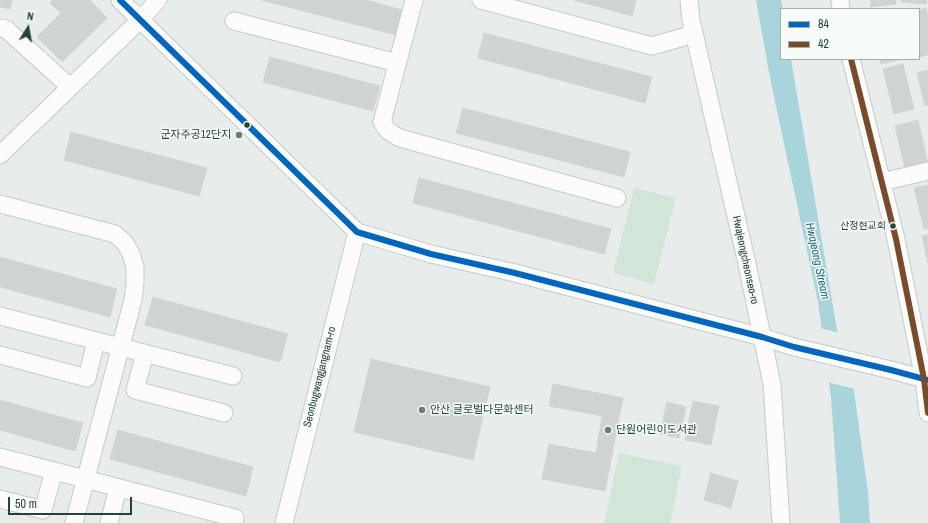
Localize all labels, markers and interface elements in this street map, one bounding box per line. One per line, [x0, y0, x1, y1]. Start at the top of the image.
north arrow [8, 8, 48, 48]
legend [780, 8, 920, 60]
text: N [26, 9, 35, 24]
text: 84 [818, 16, 829, 32]
text: 42 [818, 36, 829, 52]
unlabelled marker [242, 120, 252, 130]
place label: 군자주공12단지 [160, 128, 231, 142]
marker: 군자주공12단지 [234, 130, 244, 140]
street label: Hwajeongcheonseo-ro [729, 214, 761, 306]
place label: 산정현교회 [840, 220, 886, 232]
water label: Hwajeong Stream [802, 221, 832, 301]
marker: 산정현교회 [888, 221, 898, 231]
street label: Seonbugwangjangnam-ro [301, 325, 339, 429]
place label: 안산 글로벌다문화센터 [430, 403, 534, 417]
marker: 안산 글로벌다문화센터 [417, 405, 427, 415]
place label: 단원어린이도서관 [616, 423, 697, 437]
marker: 단원어린이도서관 [603, 425, 613, 435]
scale bar [10, 489, 134, 515]
text: 50 m [15, 496, 37, 512]

